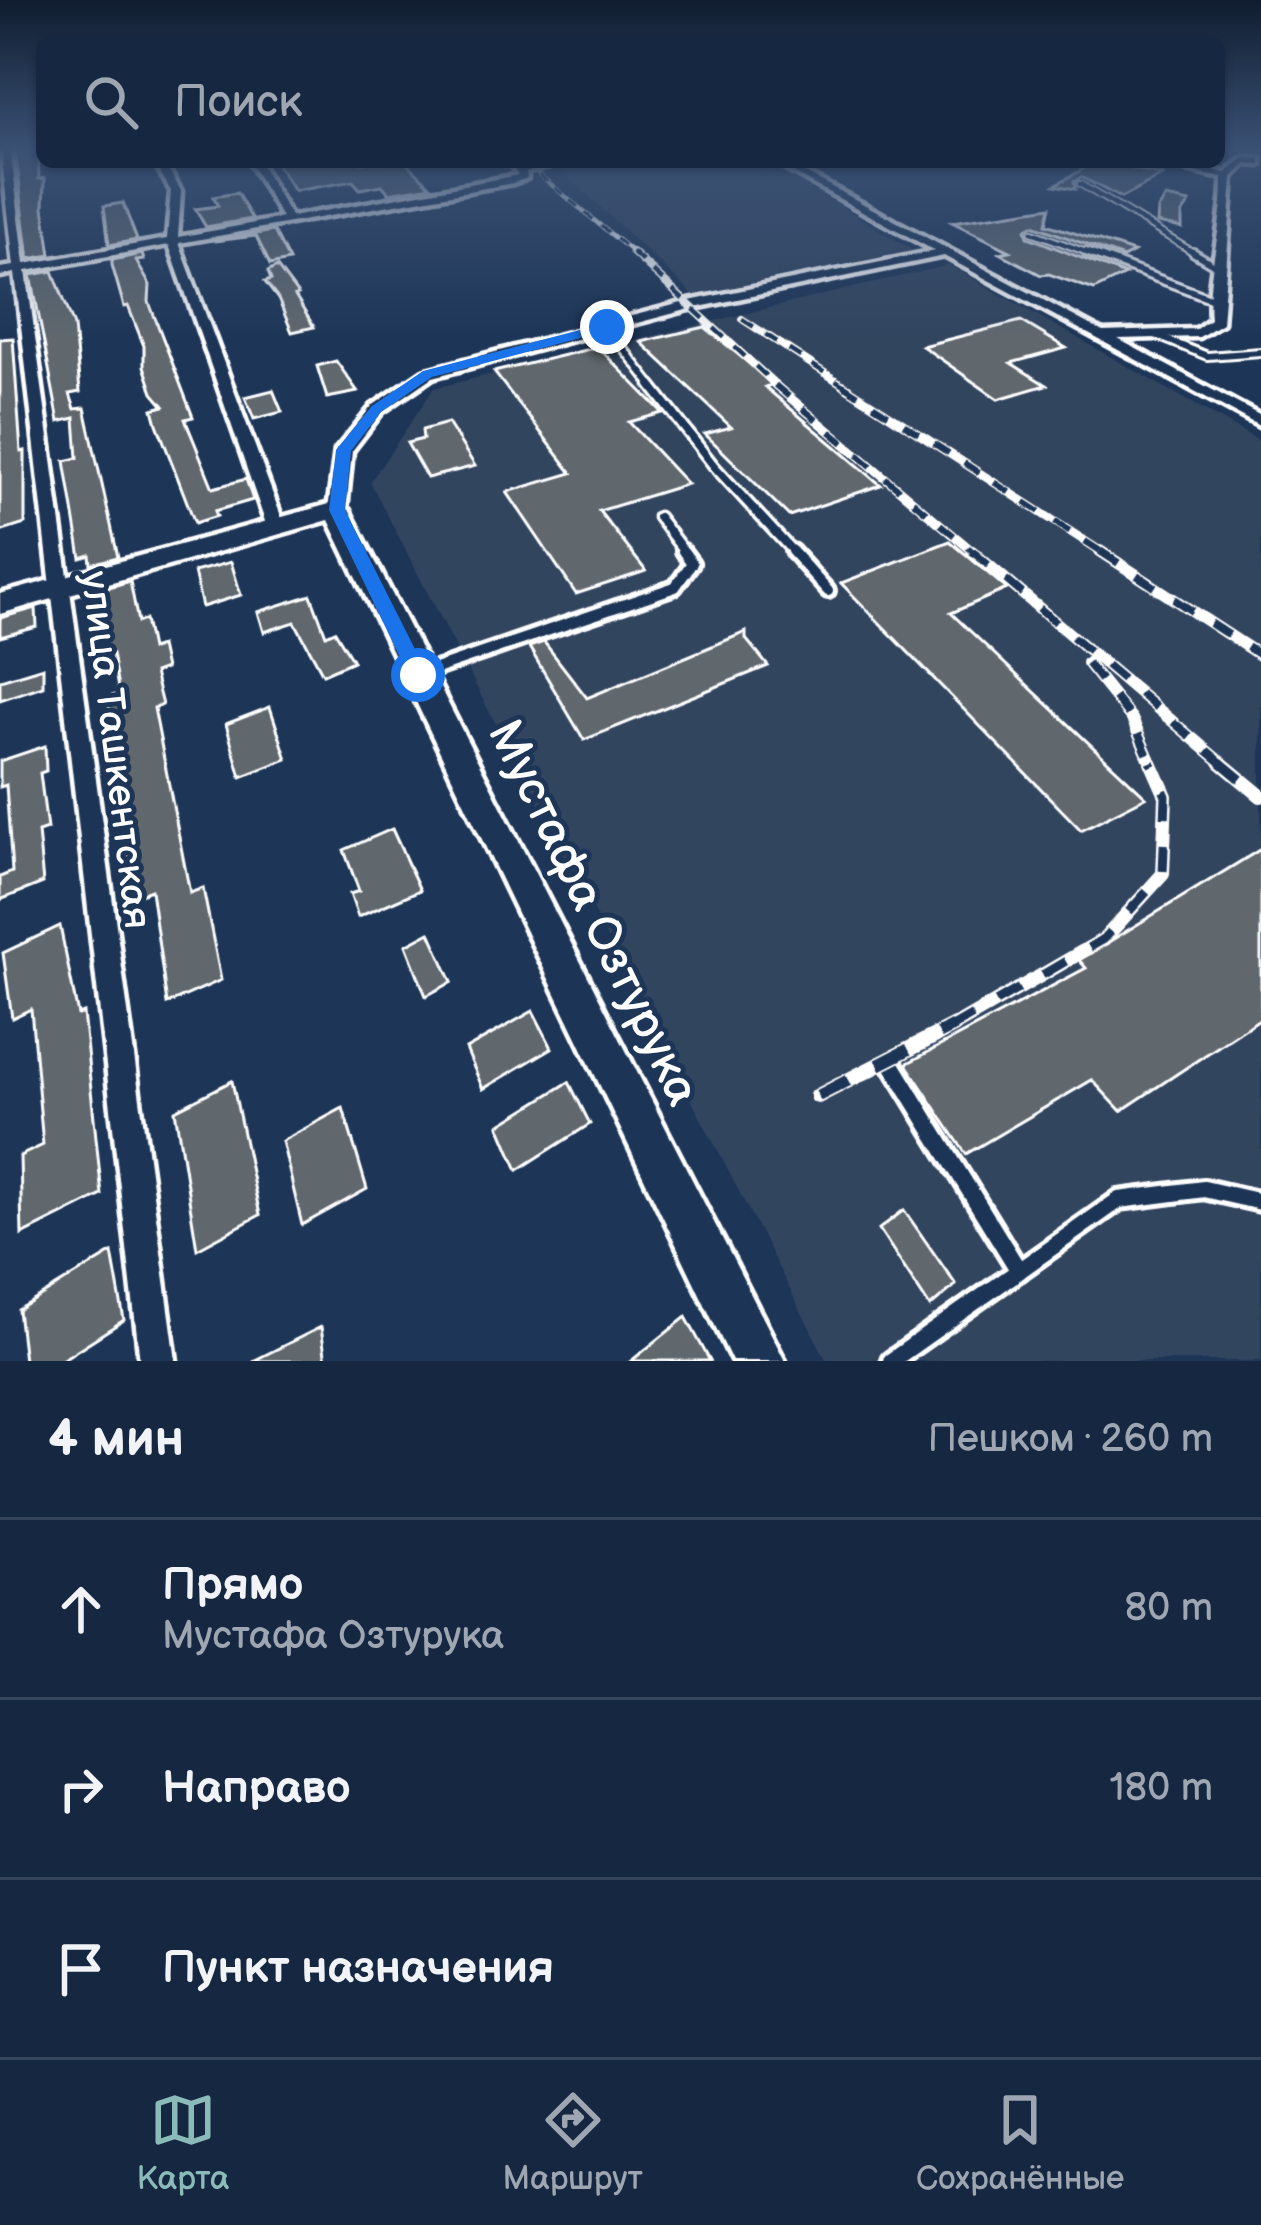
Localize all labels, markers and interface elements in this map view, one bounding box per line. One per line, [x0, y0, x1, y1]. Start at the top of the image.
search box [36, 36, 1225, 168]
icon: search [78, 69, 144, 135]
text: Поиск [174, 75, 302, 130]
route end [580, 300, 634, 354]
street label: улица Ташкентская [70, 568, 160, 932]
route start [391, 648, 445, 702]
street label: Мустафа Озтурука [475, 711, 711, 1115]
text: 4 мин [48, 1409, 184, 1470]
text: Пешком · 260 m [928, 1416, 1213, 1463]
text: Прямо [162, 1558, 303, 1613]
icon: ahead [48, 1576, 114, 1642]
text: 80 m [1125, 1585, 1213, 1632]
text: Мустафа Озтурука [162, 1613, 504, 1660]
icon: right [48, 1756, 114, 1822]
text: Направо [162, 1761, 351, 1816]
text: 180 m [1109, 1765, 1213, 1812]
icon: arrive [48, 1936, 114, 2002]
text: Пункт назначения [162, 1941, 554, 1996]
tab: Карта [137, 2087, 229, 2199]
tab: Маршрут [503, 2087, 643, 2199]
tab: Сохранённые [916, 2087, 1124, 2199]

